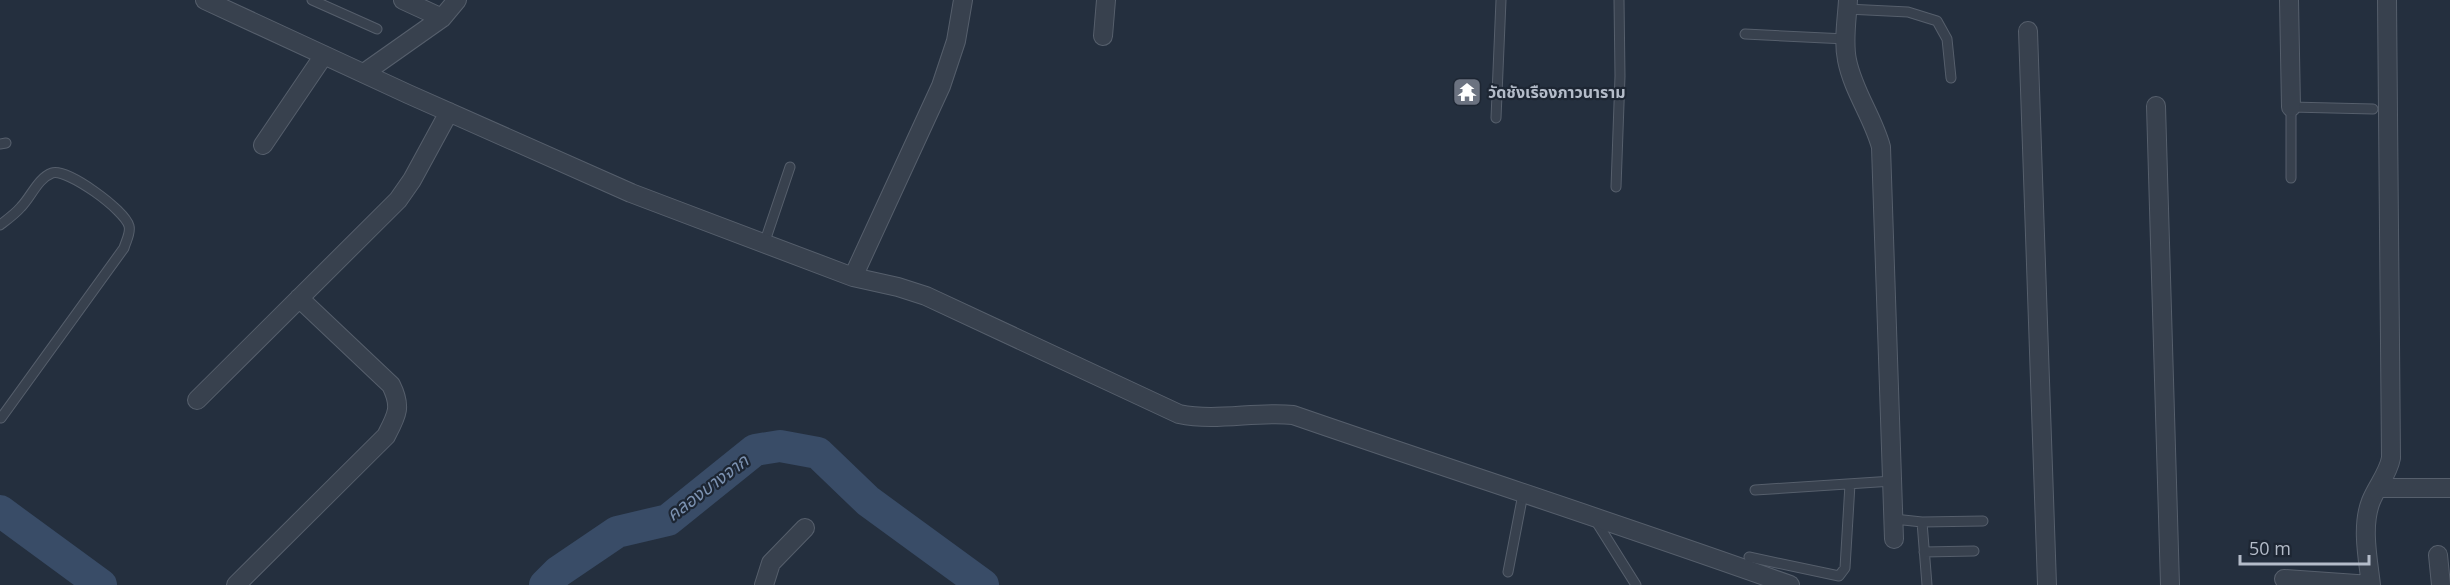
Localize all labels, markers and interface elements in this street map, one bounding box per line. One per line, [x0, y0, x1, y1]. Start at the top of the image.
temple icon: วัดชังเรืองภาวนาราม [1451, 76, 1483, 108]
place label: วัดชังเรืองภาวนาราม [1488, 81, 1626, 103]
water label: คลองบางจาก [661, 448, 754, 526]
scale bar [2240, 528, 2369, 566]
text: 50 m [2249, 536, 2291, 560]

